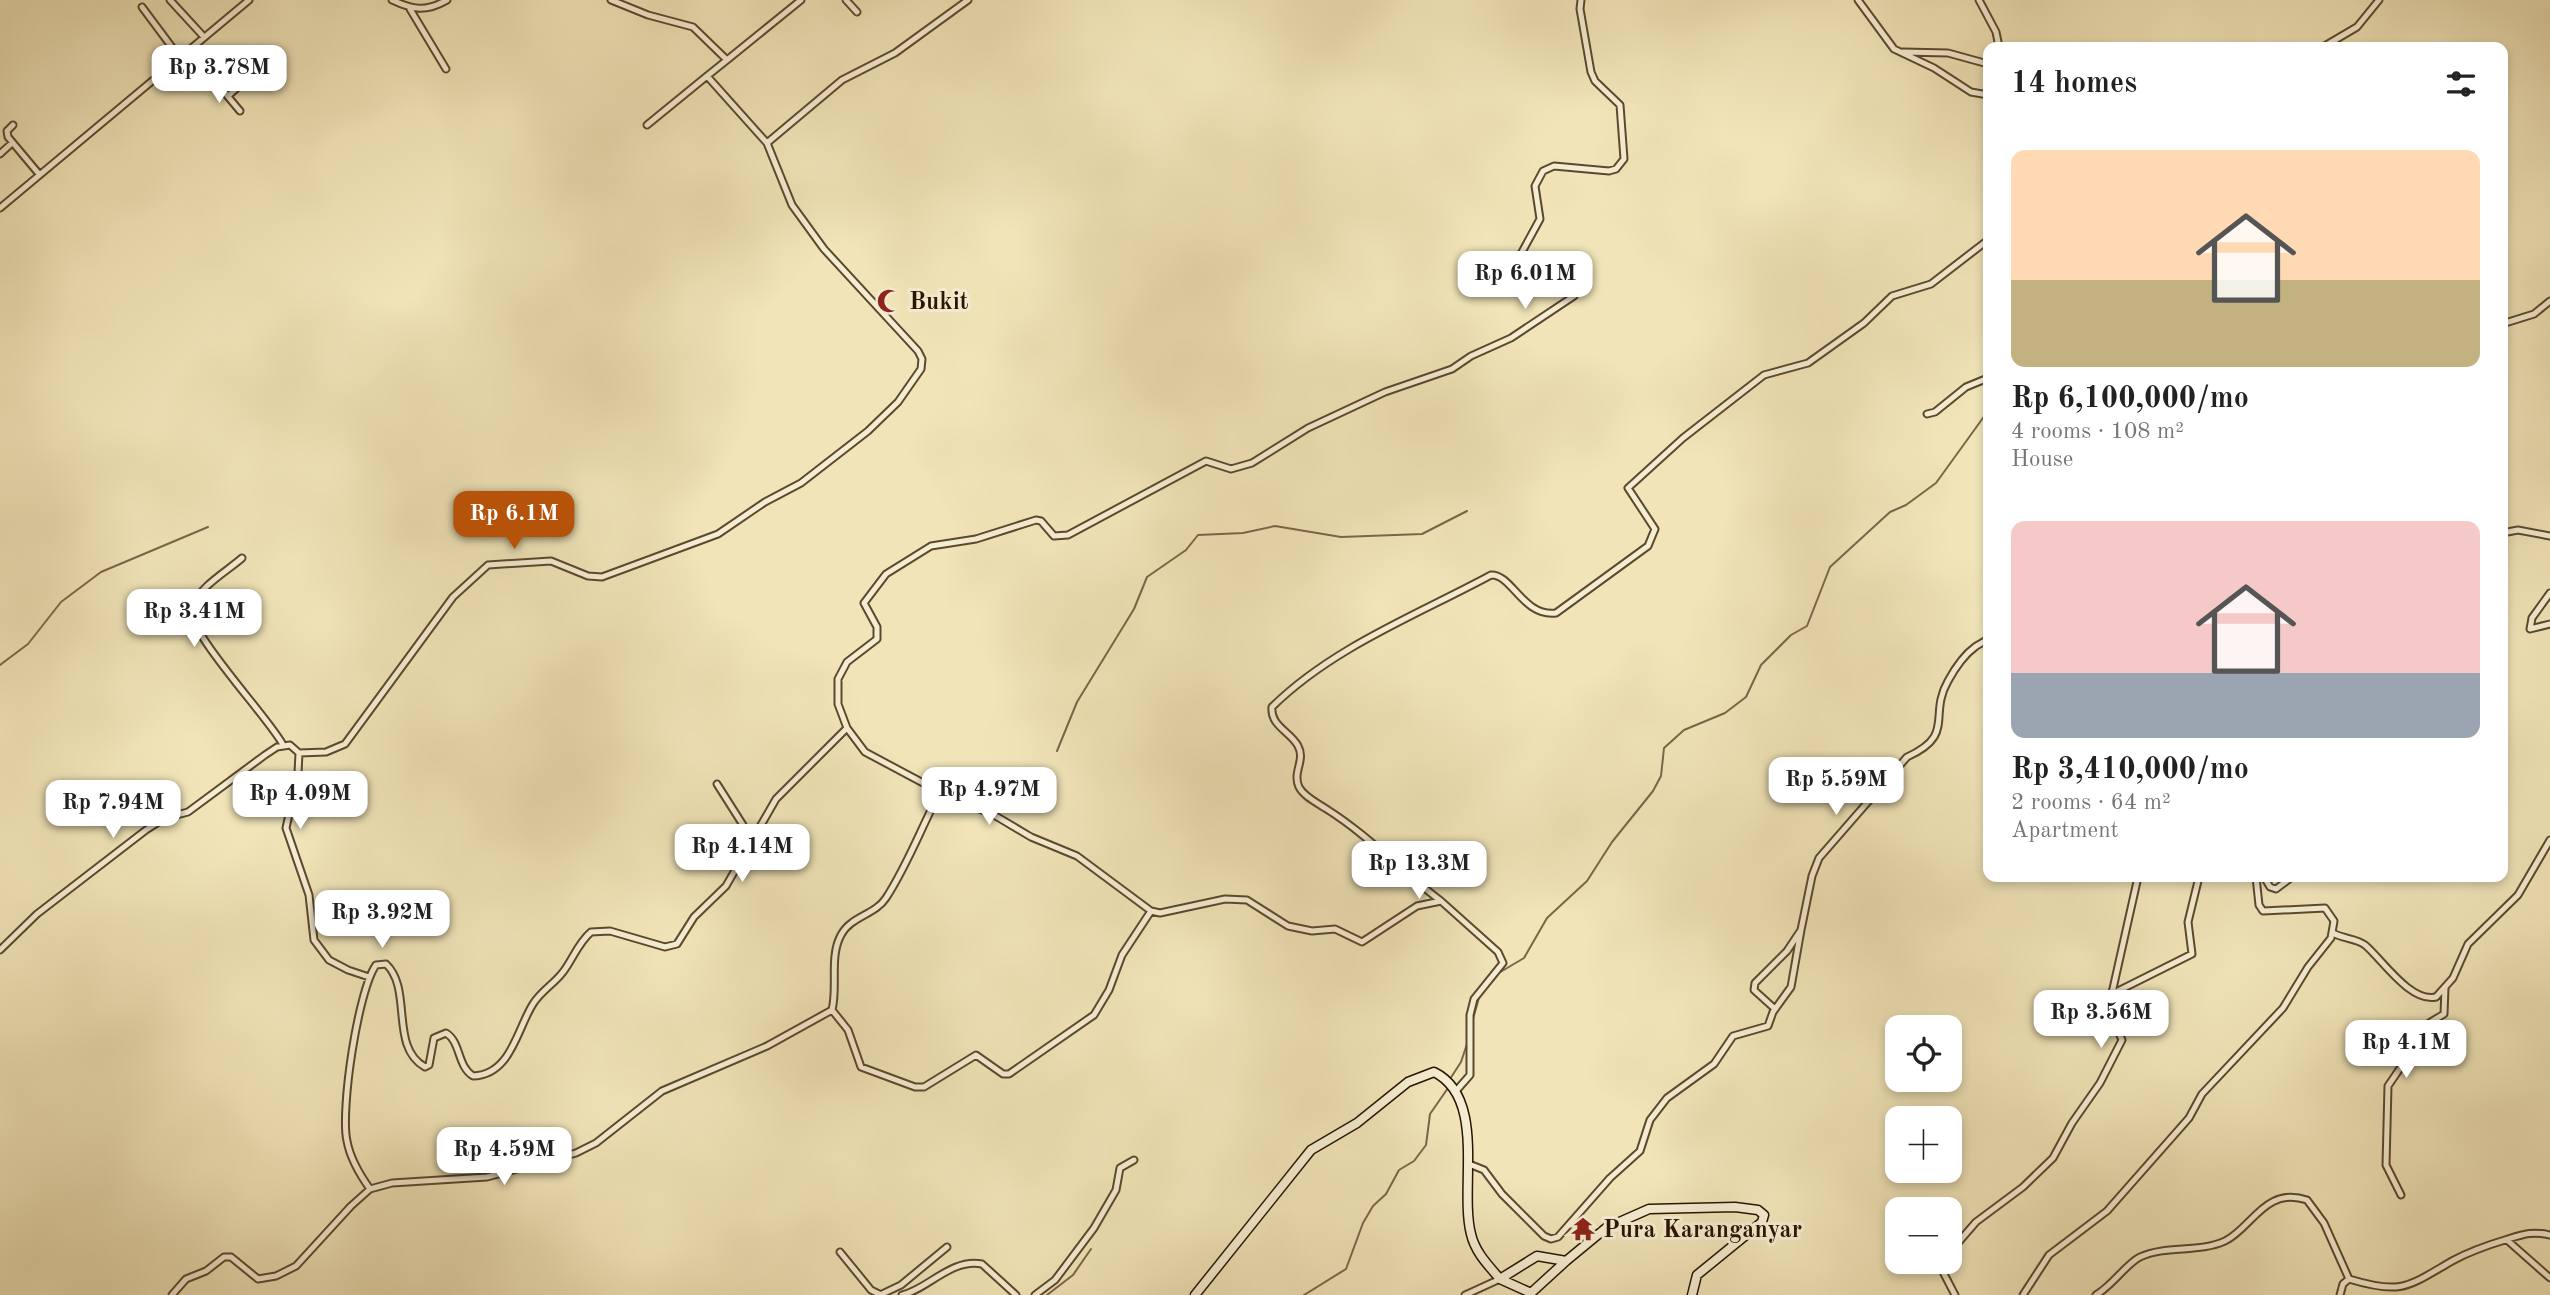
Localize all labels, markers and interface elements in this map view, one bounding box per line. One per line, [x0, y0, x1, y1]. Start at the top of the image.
pin: Rp 3.78M [147, 46, 291, 105]
text: Rp 3.78M [168, 56, 270, 79]
icon: filters [2442, 65, 2480, 103]
text: 14 homes [2011, 69, 2137, 99]
icon: home [2183, 195, 2309, 321]
pin: Rp 6.01M [1453, 252, 1597, 311]
text: Rp 6.01M [1474, 262, 1576, 285]
mosque icon: Bukit [875, 287, 903, 315]
place label: Bukit [909, 291, 969, 315]
text: Rp 6,100,000/mo [2011, 384, 2249, 414]
text: 4 rooms · 108 m² [2011, 420, 2184, 443]
text: House [2011, 448, 2073, 471]
pin: Rp 6.1M [449, 491, 579, 551]
text: Rp 6.1M [469, 502, 559, 525]
icon: home [2183, 566, 2309, 692]
pin: Rp 3.41M [122, 590, 266, 649]
text: Rp 3.41M [143, 600, 245, 623]
text: Rp 3,410,000/mo [2011, 755, 2249, 785]
pin: Rp 5.59M [1764, 758, 1908, 817]
pin: Rp 4.97M [917, 768, 1061, 827]
text: Rp 5.59M [1785, 768, 1887, 791]
pin: Rp 4.09M [228, 772, 372, 831]
text: Rp 4.97M [938, 778, 1040, 801]
pin: Rp 7.94M [41, 780, 185, 840]
text: Rp 4.09M [249, 782, 351, 805]
text: Rp 7.94M [62, 791, 164, 814]
text: 2 rooms · 64 m² [2011, 791, 2171, 814]
text: Apartment [2011, 819, 2119, 842]
pin: Rp 4.14M [670, 824, 814, 884]
text: Rp 4.14M [691, 835, 793, 858]
pin: Rp 13.3M [1347, 842, 1491, 901]
text: Rp 13.3M [1368, 852, 1470, 875]
pin: Rp 3.92M [310, 890, 454, 950]
text: Rp 3.92M [331, 901, 433, 924]
pin: Rp 3.56M [2029, 990, 2173, 1050]
text: Rp 3.56M [2050, 1001, 2152, 1024]
map controls [1885, 1015, 1962, 1274]
button: locate [1885, 1015, 1962, 1092]
pin: Rp 4.1M [2341, 1020, 2471, 1080]
text: Rp 4.1M [2361, 1031, 2451, 1054]
button: + [1885, 1106, 1962, 1183]
pin: Rp 4.59M [432, 1128, 576, 1187]
text: Rp 4.59M [453, 1138, 555, 1161]
button: − [1885, 1197, 1962, 1274]
temple icon: Pura Karanganyar [1569, 1215, 1597, 1243]
place label: Pura Karanganyar [1603, 1219, 1802, 1243]

